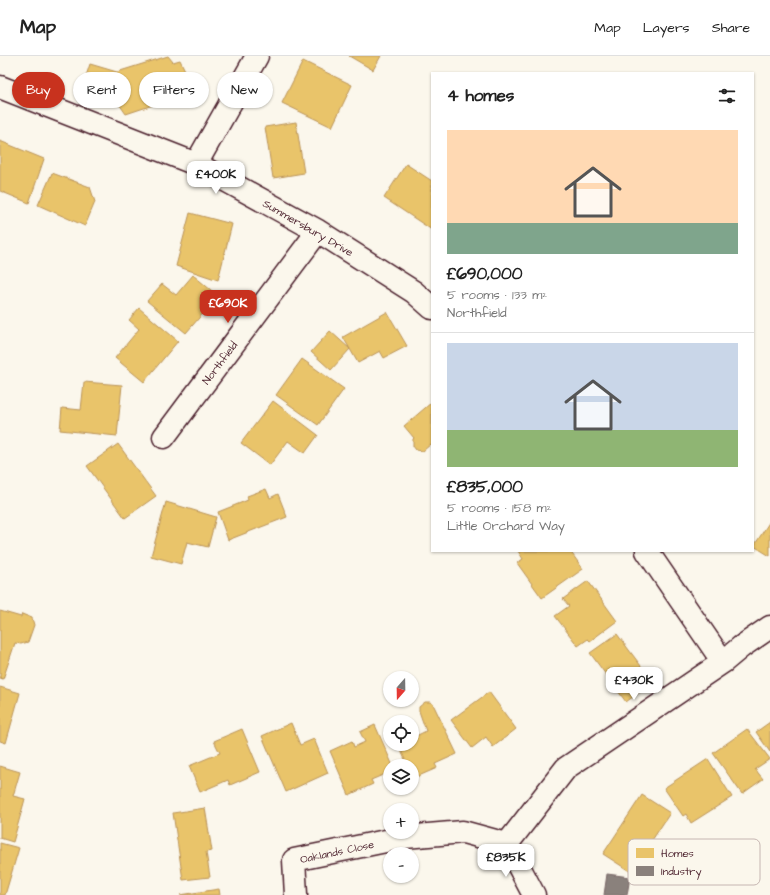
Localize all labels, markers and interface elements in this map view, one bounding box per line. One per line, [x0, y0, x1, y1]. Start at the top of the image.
text: Map [20, 14, 56, 41]
text: Map [594, 18, 621, 38]
text: Layers [643, 18, 690, 38]
text: Share [712, 18, 750, 38]
chip: Buy [12, 72, 65, 108]
chip: Rent [73, 72, 131, 108]
chip: Filters [139, 72, 209, 108]
chip: New [217, 72, 273, 108]
text: 4 homes [447, 84, 514, 108]
icon: filters [716, 85, 738, 107]
icon: home [557, 156, 629, 228]
pin: £400K [188, 161, 244, 195]
text: £400K [196, 165, 236, 183]
street label: Summersbury Drive [260, 196, 356, 261]
text: £690,000 [447, 262, 522, 286]
text: 5 rooms · 133 m² [447, 286, 547, 304]
pin: £690K [200, 290, 256, 324]
text: £690K [209, 294, 247, 312]
text: Northfield [447, 304, 507, 322]
street label: Northfield [199, 338, 241, 388]
icon: home [557, 369, 629, 441]
text: £835,000 [447, 475, 523, 499]
text: 5 rooms · 158 m² [447, 499, 552, 517]
text: Little Orchard Way [447, 517, 565, 535]
pin: £430K [606, 667, 662, 701]
north arrow [383, 671, 419, 707]
map controls [383, 671, 419, 883]
text: £430K [615, 671, 653, 689]
button: locate [383, 715, 419, 751]
button: layers [383, 759, 419, 795]
button: + [383, 803, 419, 839]
street label: Oaklands Close [299, 837, 375, 867]
legend [628, 839, 760, 885]
pin: £835K [478, 844, 534, 878]
text: Homes [661, 846, 694, 861]
button: − [383, 847, 419, 883]
text: £835K [486, 848, 526, 866]
text: Industry [661, 864, 701, 880]

